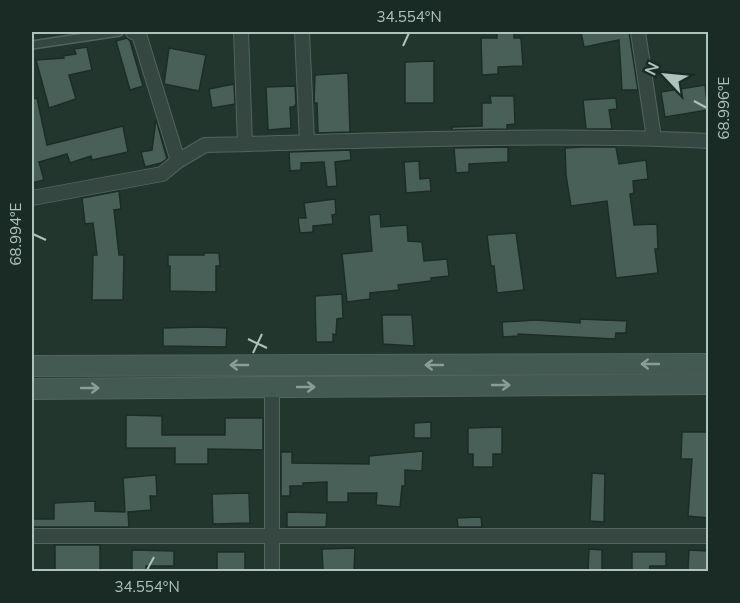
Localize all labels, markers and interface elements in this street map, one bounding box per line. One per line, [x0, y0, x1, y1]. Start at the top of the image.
text: 34.554°N [376, 7, 442, 26]
north arrow [635, 45, 695, 105]
text: N [640, 59, 663, 78]
text: 68.996°E [714, 76, 733, 139]
text: 68.994°E [6, 202, 25, 265]
one-way arrow [641, 358, 661, 370]
one-way arrow [230, 359, 250, 371]
one-way arrow [425, 359, 445, 371]
one-way arrow [490, 379, 510, 391]
one-way arrow [295, 381, 315, 392]
one-way arrow [79, 382, 99, 394]
text: 34.554°N [114, 577, 180, 596]

